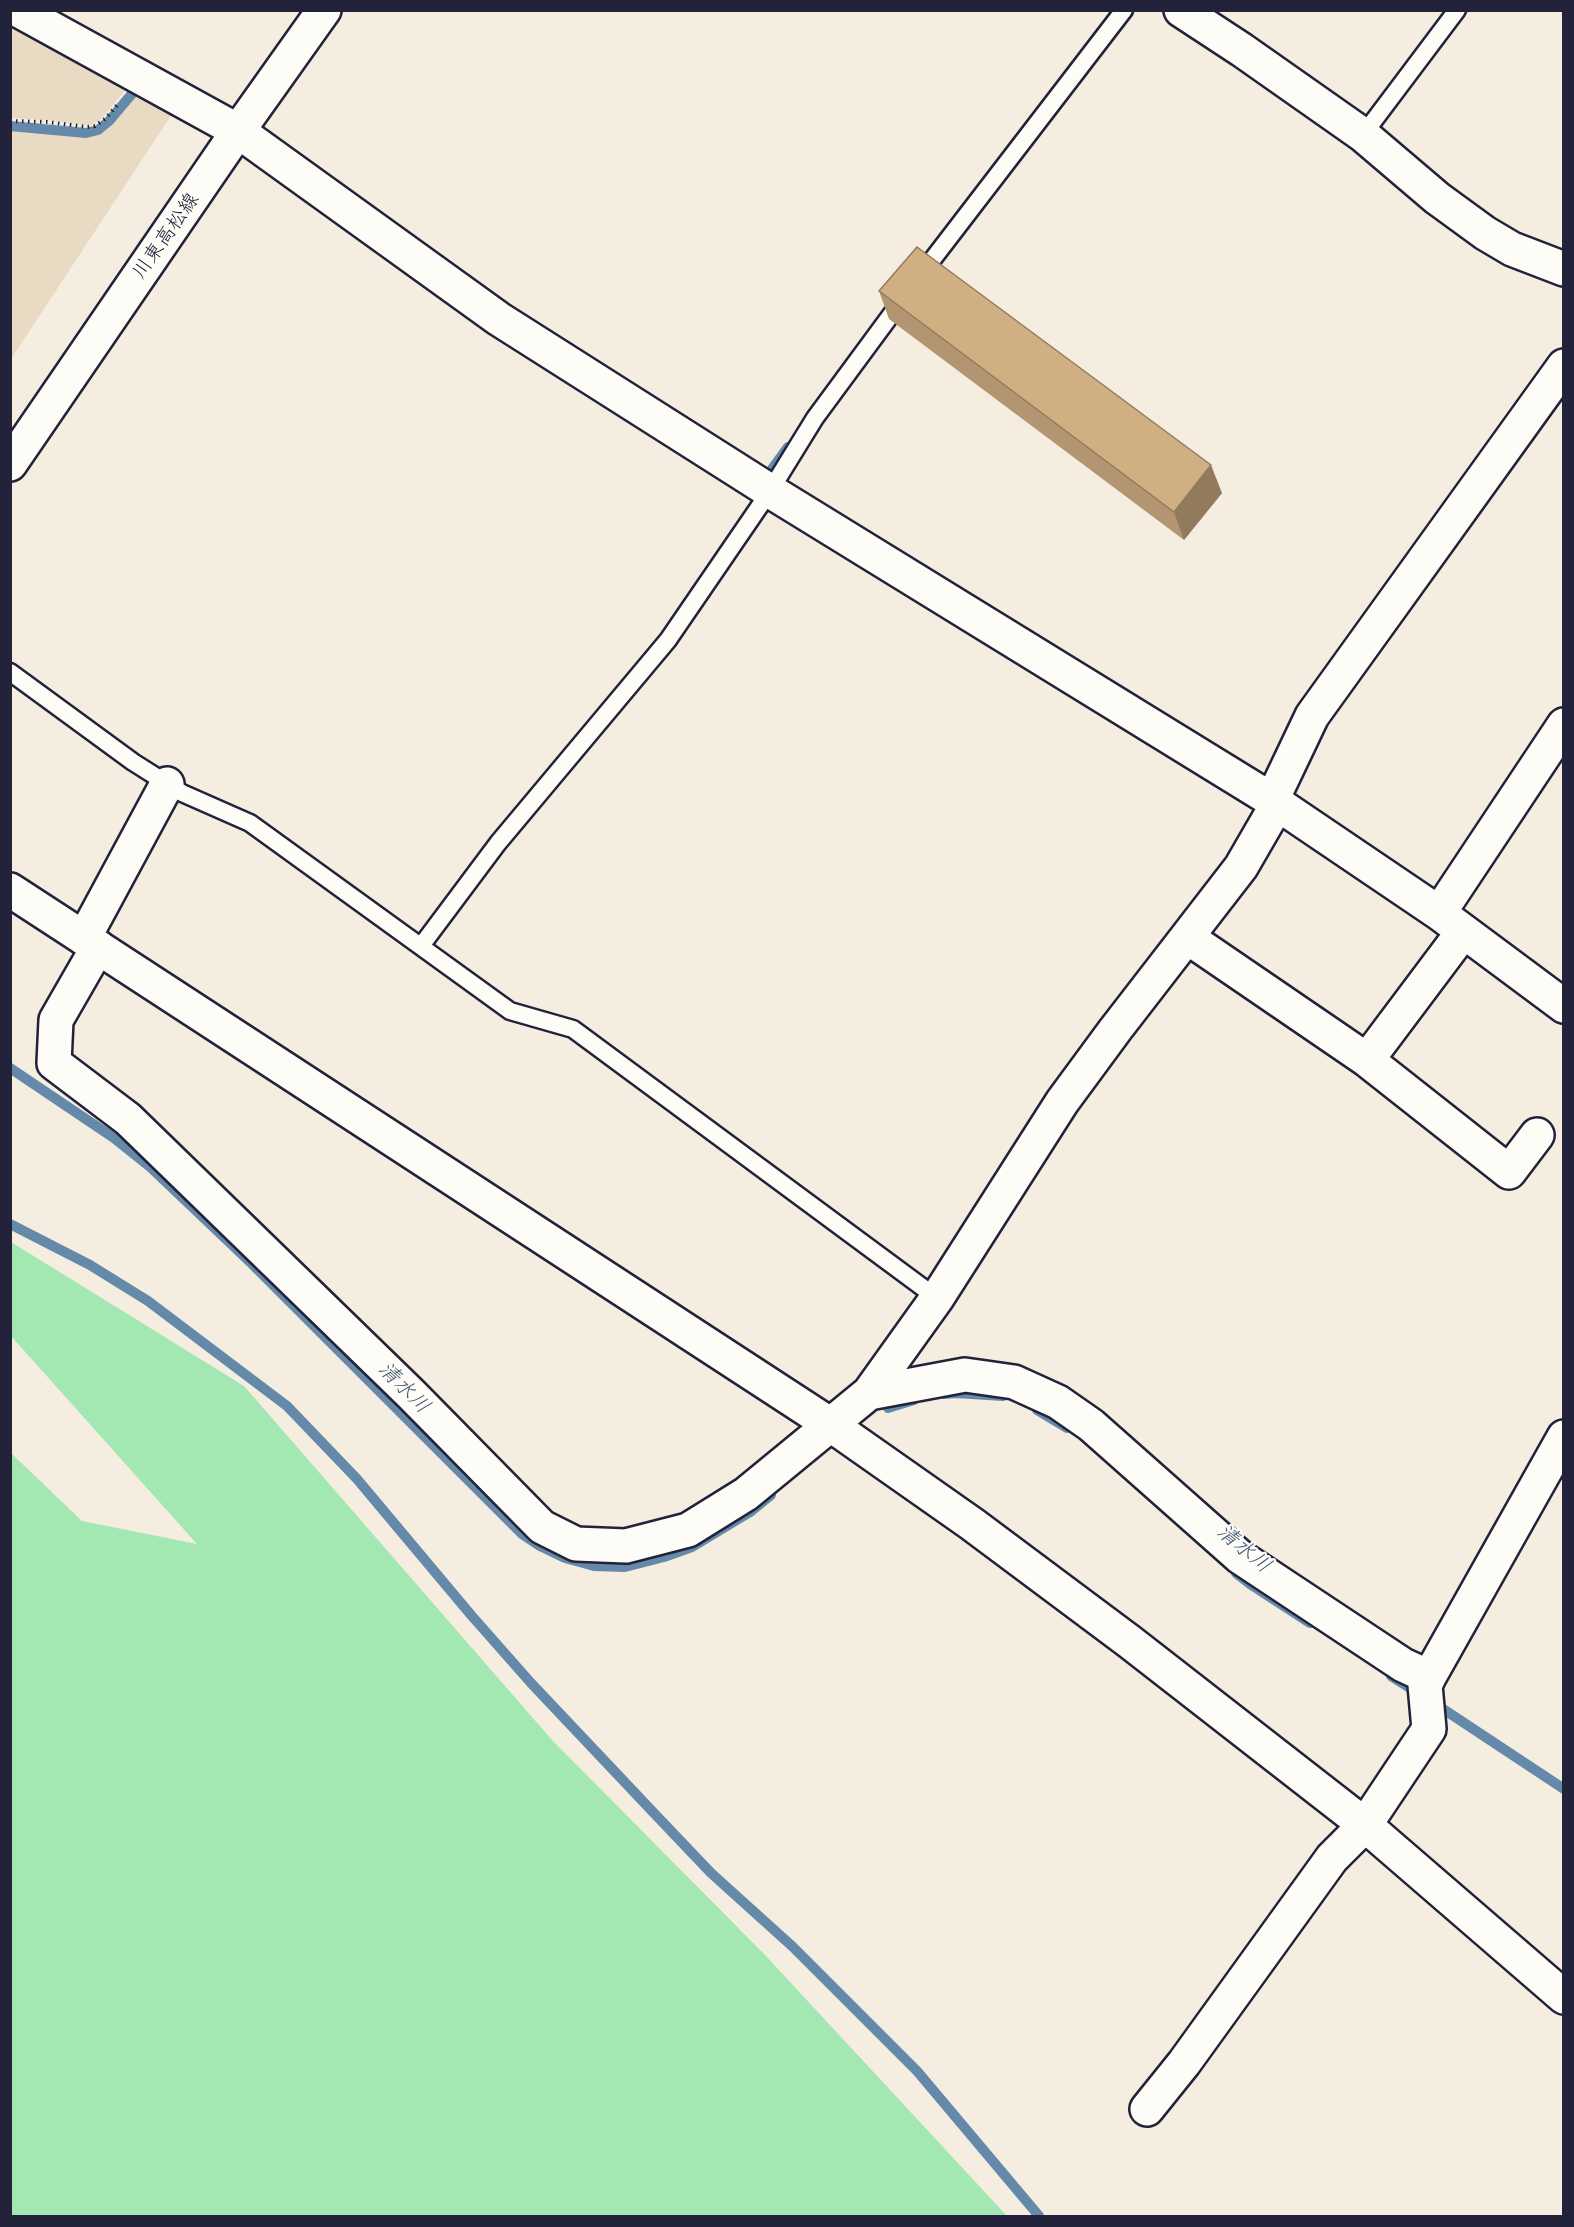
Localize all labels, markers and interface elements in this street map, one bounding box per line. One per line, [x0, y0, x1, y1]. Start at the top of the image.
street label: 川東高松線 [128, 189, 206, 285]
water label: 清水川 [372, 1358, 434, 1420]
water label: 清水川 [1211, 1520, 1275, 1580]

